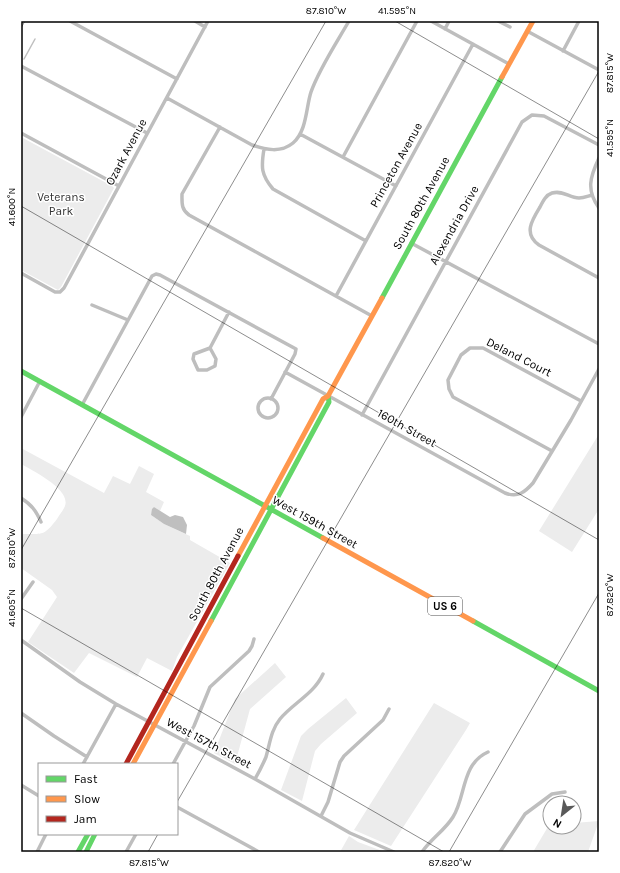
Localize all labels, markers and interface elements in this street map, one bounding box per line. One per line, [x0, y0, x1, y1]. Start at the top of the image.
text: 87.810°W [306, 5, 346, 17]
text: 41.595°N [378, 5, 416, 17]
text: 87.815°W [604, 53, 616, 93]
street label: Ozark Avenue [103, 116, 149, 188]
text: 41.595°N [604, 119, 616, 157]
street label: Princeton Avenue [367, 120, 425, 210]
street label: South 80th Avenue [390, 154, 452, 252]
street label: Alexendria Drive [426, 183, 482, 267]
text: 41.600°N [6, 188, 18, 226]
park label: Veterans Park [37, 190, 85, 218]
street label: Deland Court [484, 335, 554, 380]
street label: 160th Street [375, 406, 439, 450]
street label: West 159th Street [270, 493, 361, 551]
street label: South 80th Avenue [185, 525, 247, 623]
text: 87.810°W [6, 528, 18, 568]
text: 87.820°W [604, 574, 616, 616]
text: 41.605°N [6, 589, 18, 627]
road number: US 6 [428, 597, 462, 615]
street label: West 157th Street [164, 715, 254, 771]
legend [38, 763, 178, 835]
text: Fast [74, 772, 98, 786]
text: Slow [74, 792, 100, 806]
north arrow [542, 795, 582, 835]
text: Jam [74, 812, 97, 826]
text: N [551, 816, 564, 831]
text: 87.815°W [129, 857, 169, 869]
text: 87.820°W [429, 857, 471, 869]

